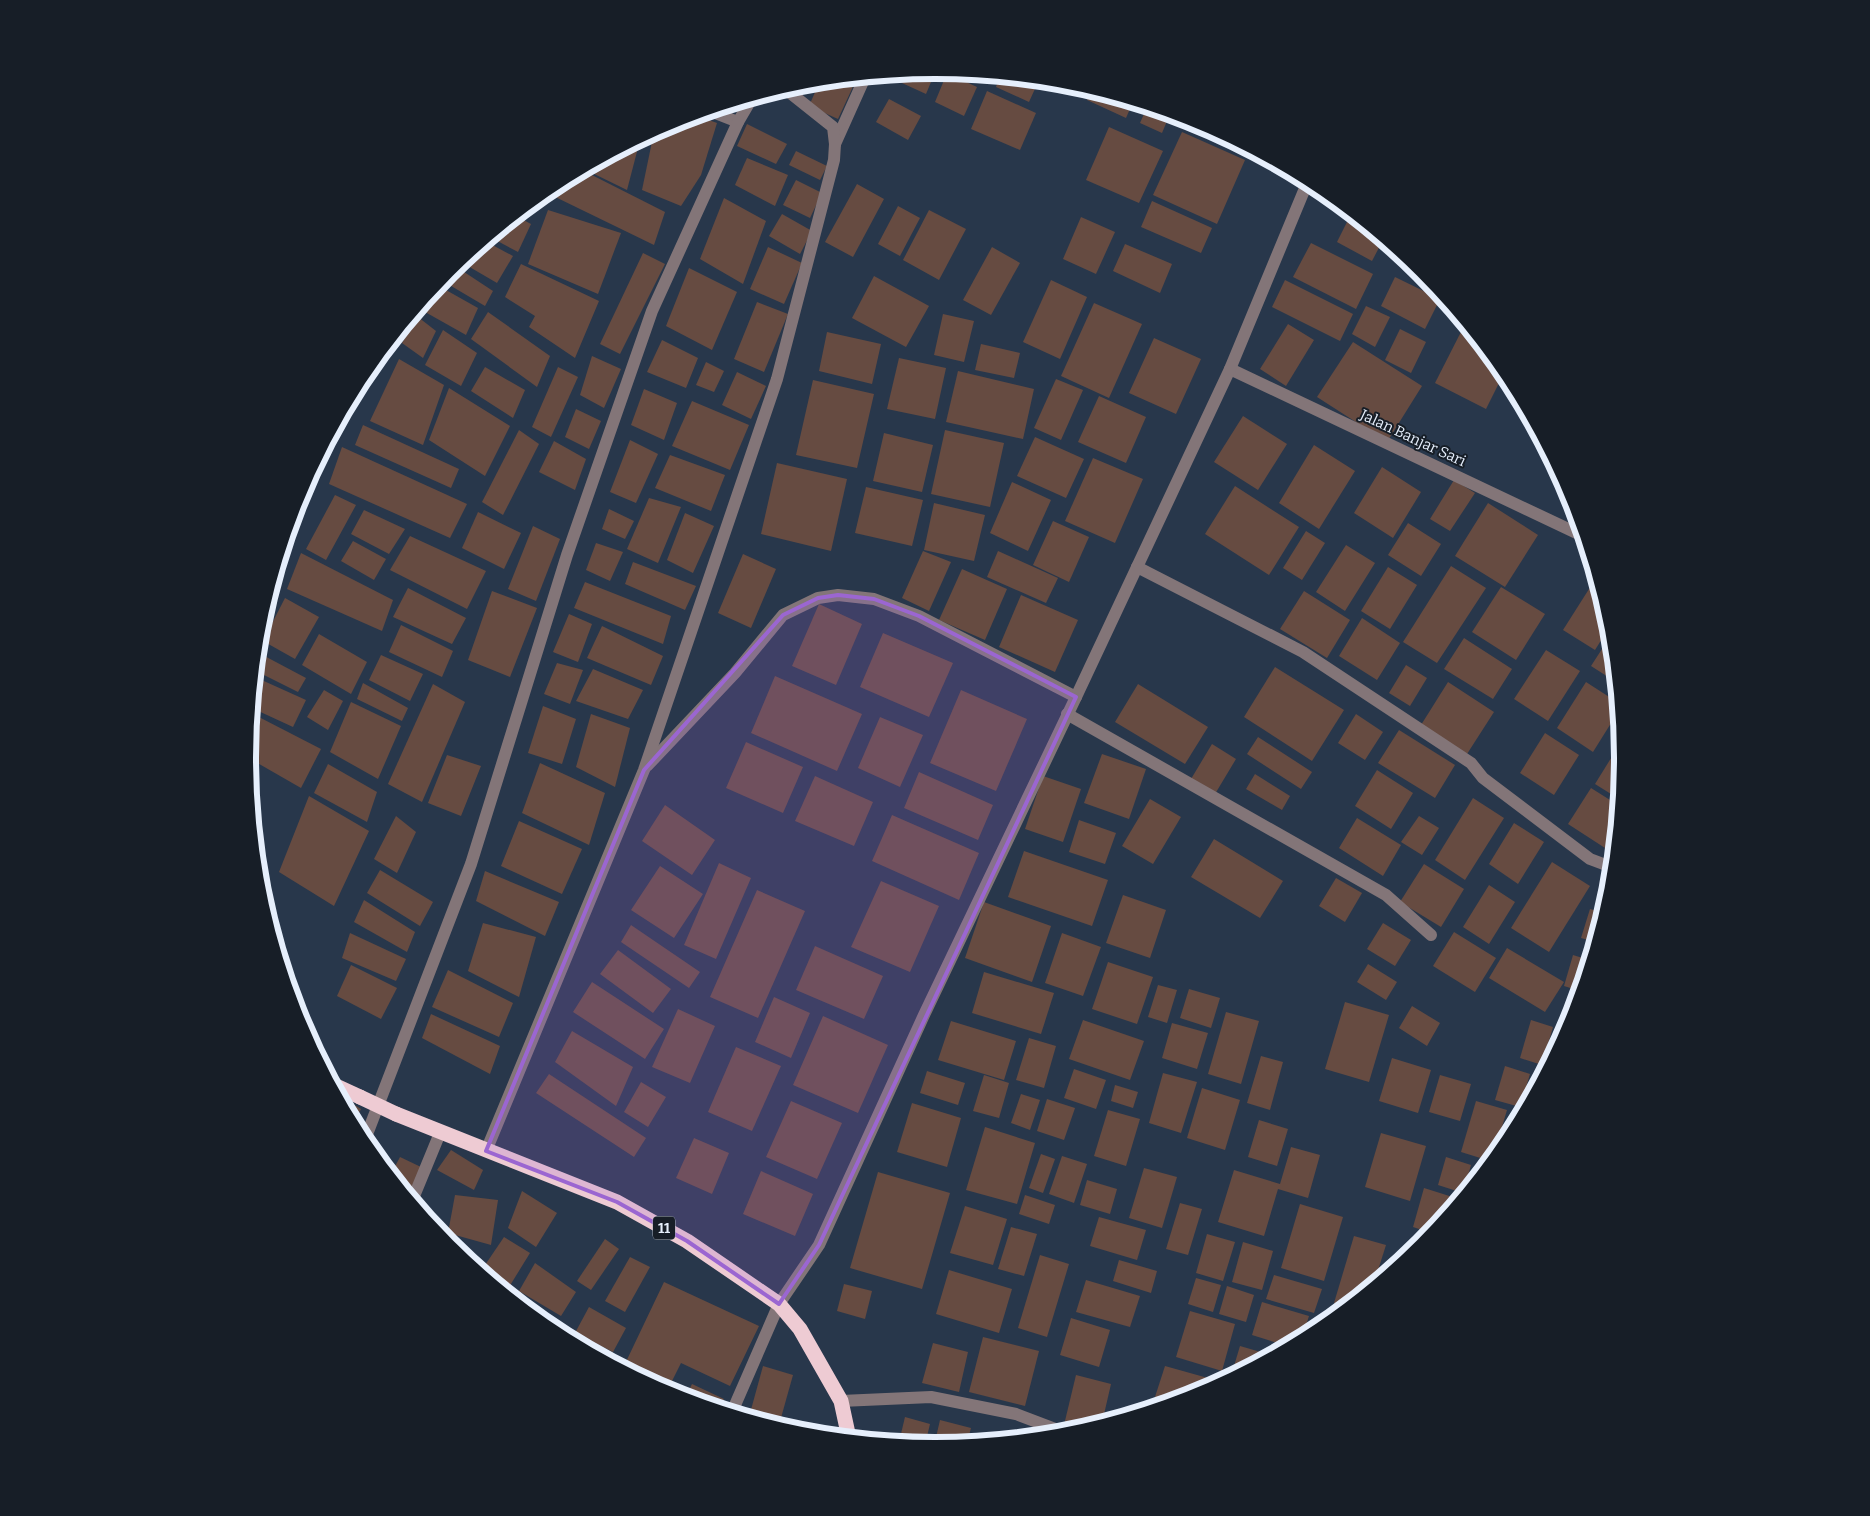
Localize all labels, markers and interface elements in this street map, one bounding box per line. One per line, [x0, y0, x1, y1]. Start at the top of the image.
street label: Jalan Banjar Sari [1356, 405, 1469, 471]
road number: 11 [653, 1216, 675, 1240]

